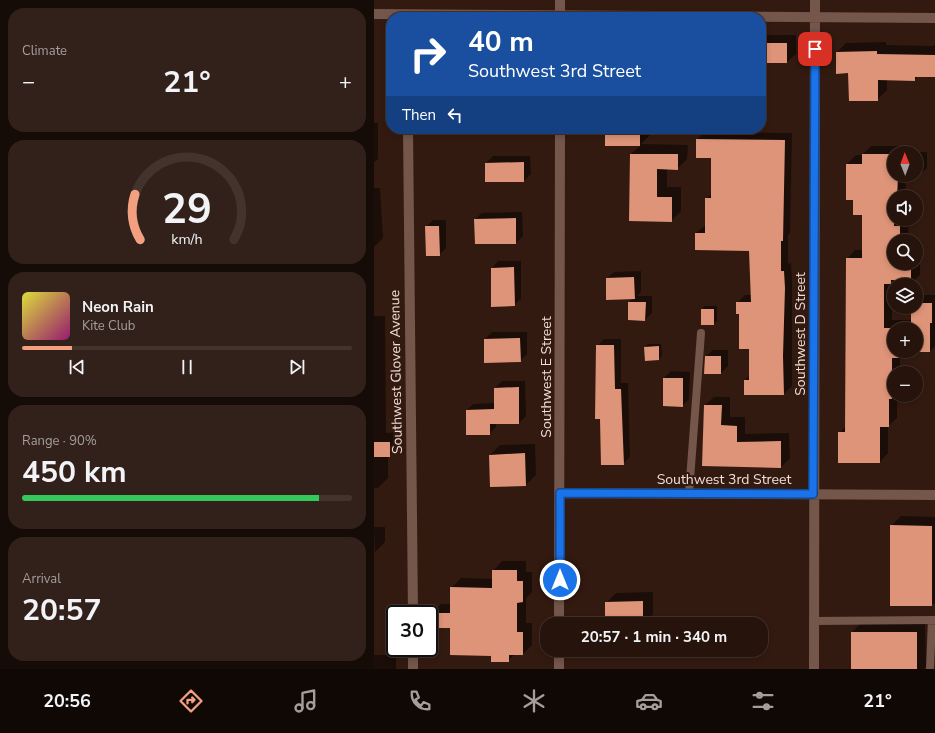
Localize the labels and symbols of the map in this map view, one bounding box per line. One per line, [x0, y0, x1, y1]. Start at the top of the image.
pin [798, 32, 832, 66]
north arrow [887, 146, 923, 182]
street label: Southwest D Street [791, 272, 810, 396]
street label: Southwest Glover Avenue [385, 290, 407, 454]
street label: Southwest E Street [537, 316, 556, 438]
street label: Southwest 3rd Street [657, 470, 791, 489]
position arrow [539, 559, 581, 601]
speed limit sign: 30 [386, 605, 438, 657]

